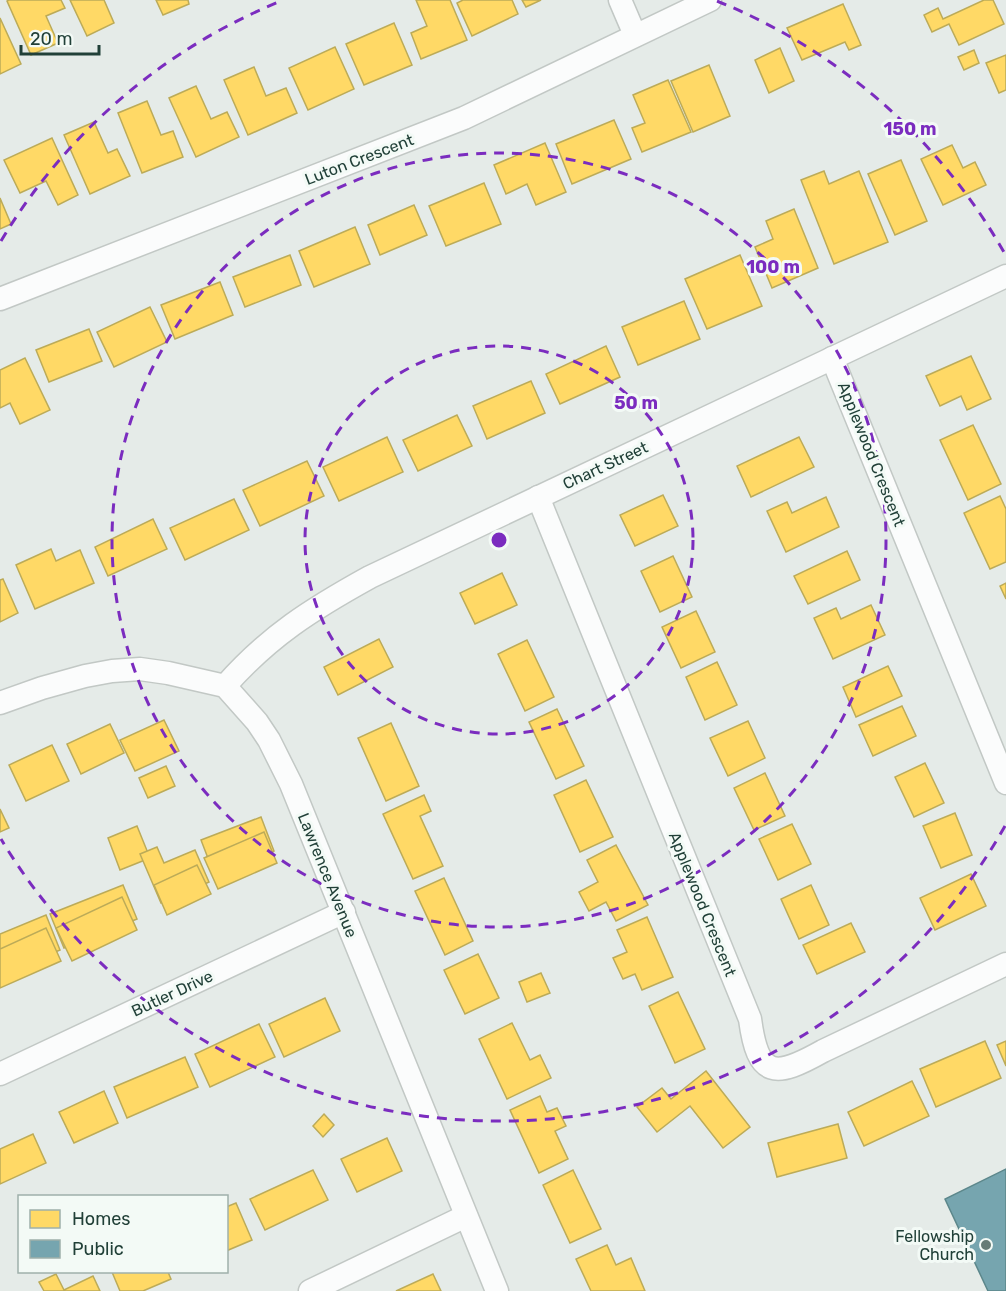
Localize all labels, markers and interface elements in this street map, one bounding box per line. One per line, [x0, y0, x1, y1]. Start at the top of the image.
scale bar [21, 18, 99, 56]
text: 20 m [30, 28, 72, 50]
text: 150 m [883, 118, 937, 140]
street label: Luton Crescent [302, 130, 416, 189]
text: 100 m [746, 256, 800, 278]
street label: Applewood Crescent [834, 379, 909, 529]
text: 50 m [614, 392, 658, 414]
street label: Chart Street [560, 437, 651, 493]
centre of rings [489, 530, 509, 550]
street label: Lawrence Avenue [294, 810, 361, 940]
street label: Applewood Crescent [665, 829, 740, 979]
street label: Butler Drive [129, 966, 216, 1021]
legend [18, 1195, 228, 1273]
text: Homes [72, 1208, 130, 1230]
place label: Fellowship Church [895, 1227, 974, 1264]
text: Public [72, 1238, 124, 1260]
marker: Fellowship Church [979, 1238, 993, 1252]

